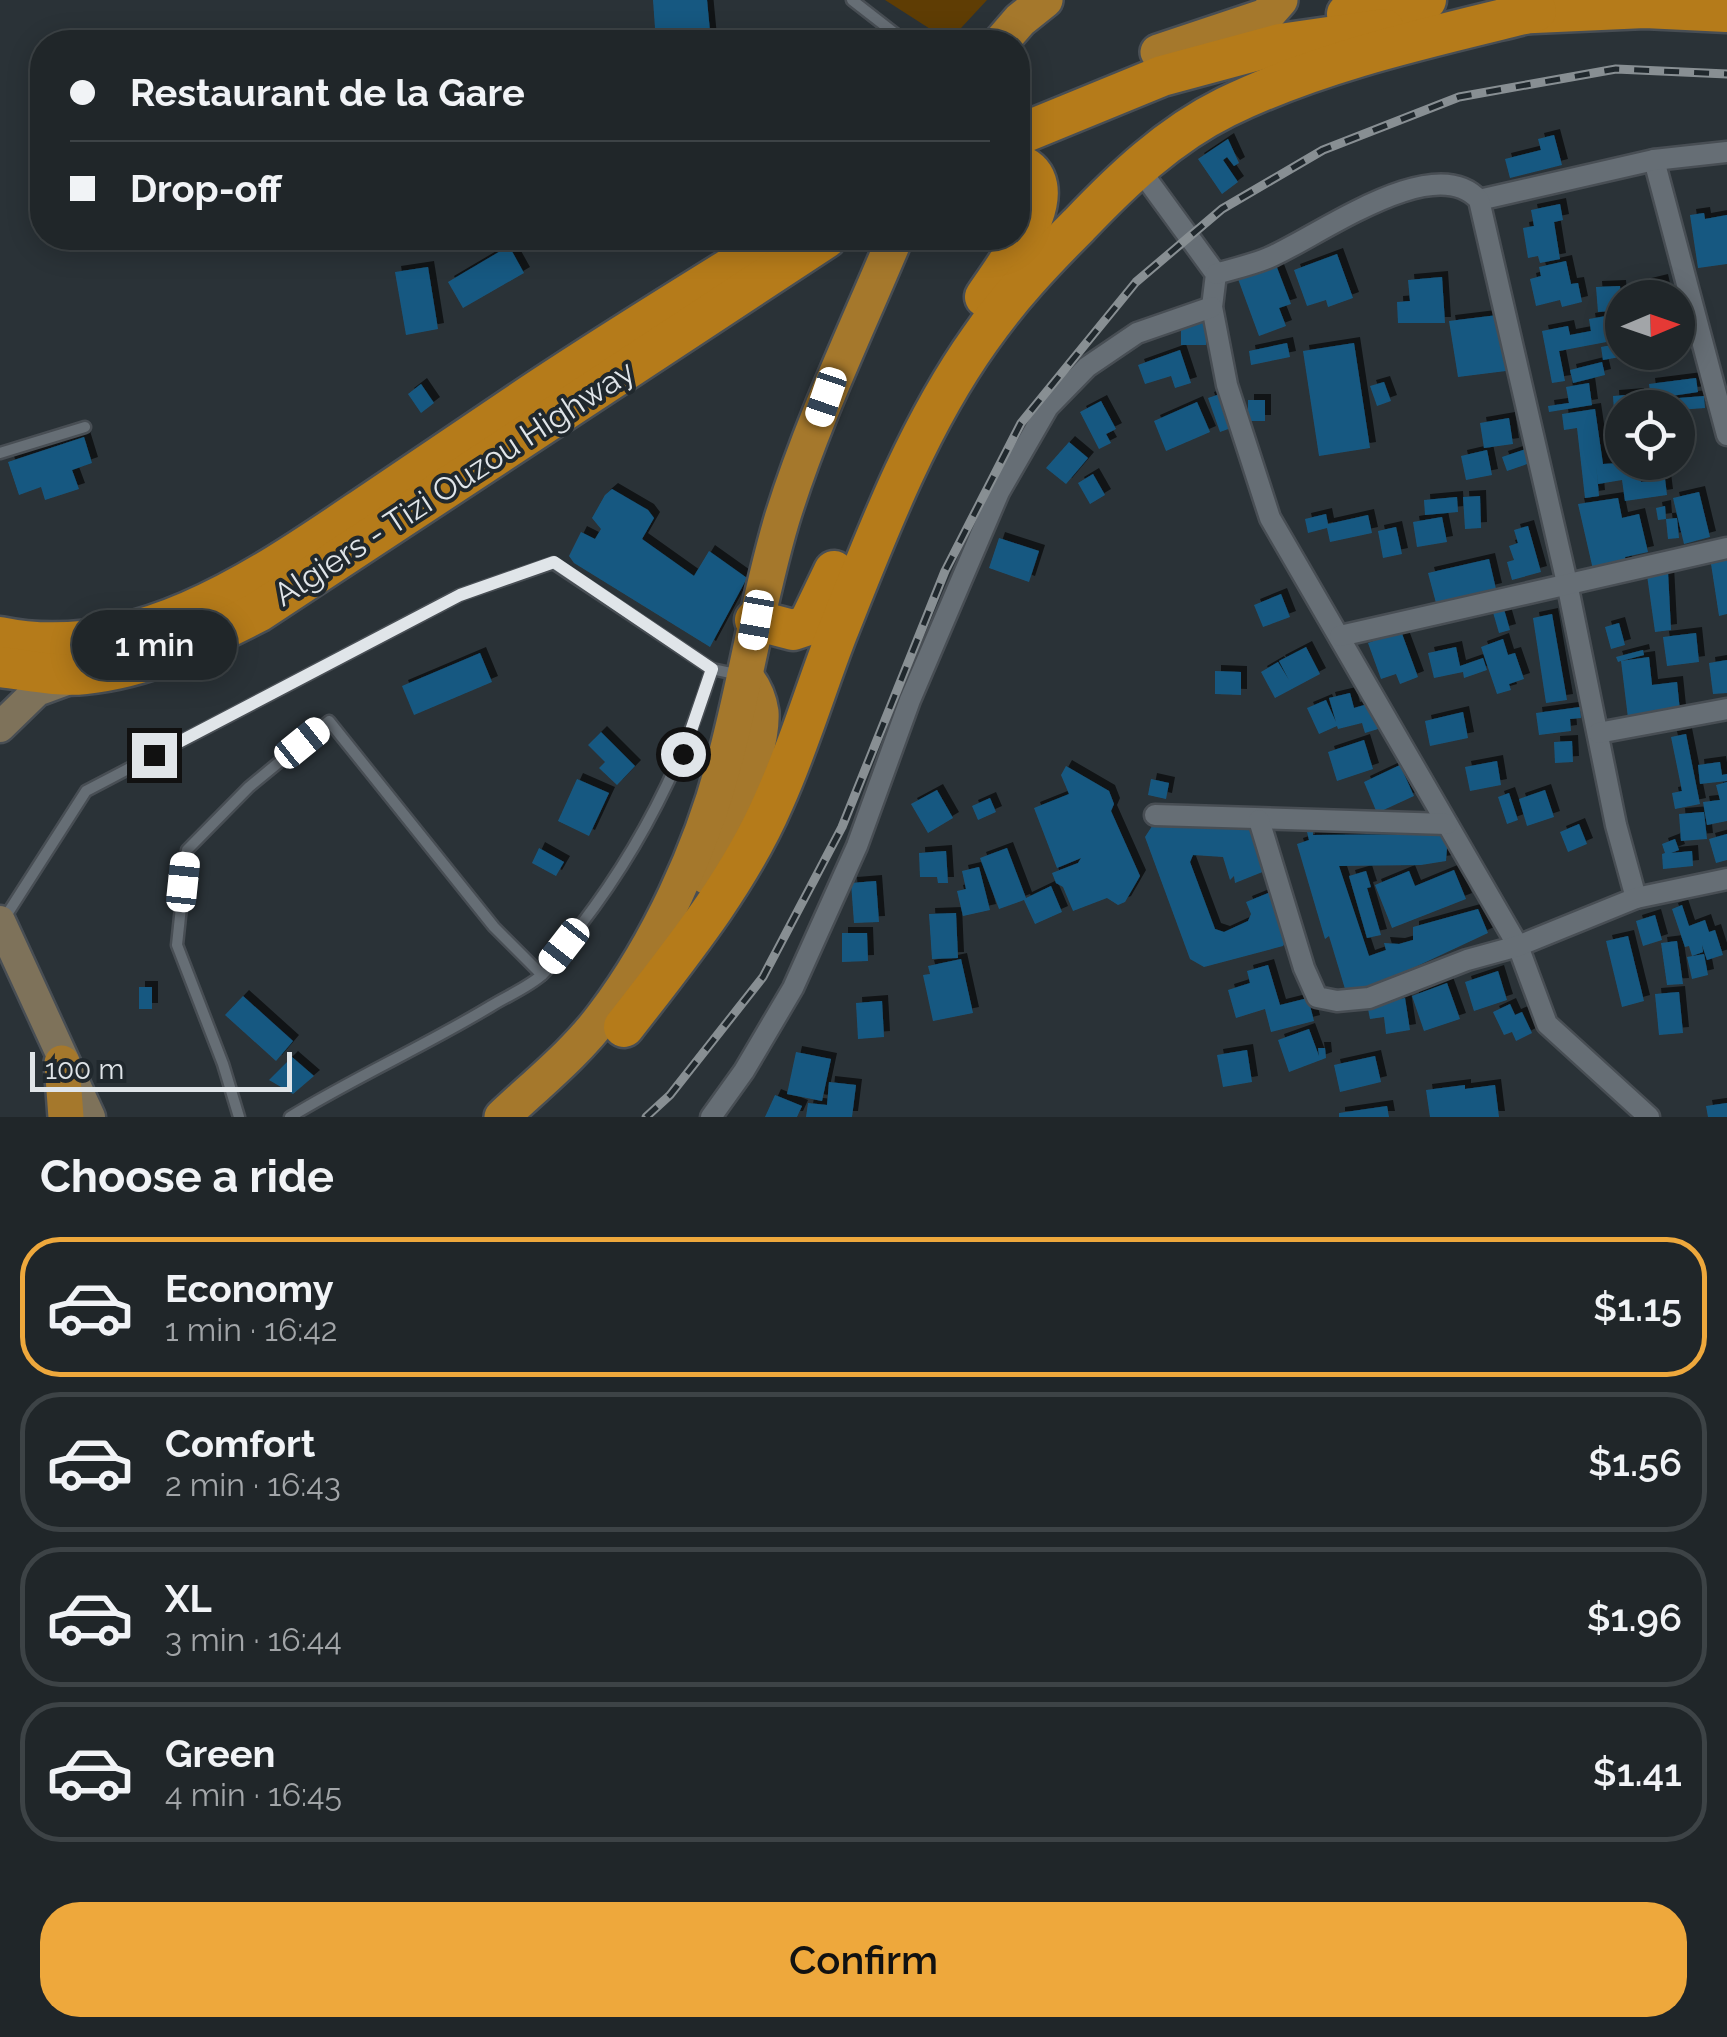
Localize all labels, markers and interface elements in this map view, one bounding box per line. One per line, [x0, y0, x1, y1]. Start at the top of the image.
text: Restaurant de la Gare [130, 70, 525, 115]
text: Drop-off [130, 166, 282, 211]
north arrow [1605, 280, 1695, 370]
map controls [1605, 280, 1695, 480]
street label: Algiers - Tizi Ouzou Highway [267, 352, 641, 613]
car [802, 364, 850, 430]
button: locate [1605, 390, 1695, 480]
car [736, 588, 776, 652]
callout: 1 min [72, 610, 236, 680]
text: 1 min [115, 626, 194, 663]
car [269, 712, 335, 774]
route start [661, 732, 706, 777]
route end [132, 733, 177, 778]
car [165, 851, 201, 913]
car [534, 913, 594, 979]
scale bar [30, 1047, 292, 1092]
text: 100 m [45, 1053, 124, 1086]
text: Choose a ride [40, 1150, 334, 1203]
icon: car [45, 1262, 135, 1352]
text: Economy [165, 1266, 334, 1311]
text: $1.15 [1593, 1285, 1682, 1330]
text: 1 min · 16:42 [165, 1311, 337, 1348]
icon: car [45, 1417, 135, 1507]
text: Comfort [165, 1421, 315, 1466]
text: $1.56 [1588, 1440, 1682, 1485]
text: 2 min · 16:43 [165, 1466, 341, 1503]
icon: car [45, 1572, 135, 1662]
text: XL [165, 1576, 212, 1621]
text: $1.96 [1587, 1595, 1682, 1640]
text: 3 min · 16:44 [165, 1621, 342, 1658]
icon: car [45, 1727, 135, 1817]
text: Green [165, 1731, 275, 1776]
text: $1.41 [1593, 1750, 1682, 1795]
text: 4 min · 16:45 [165, 1776, 342, 1813]
button: Confirm [40, 1902, 1687, 2017]

